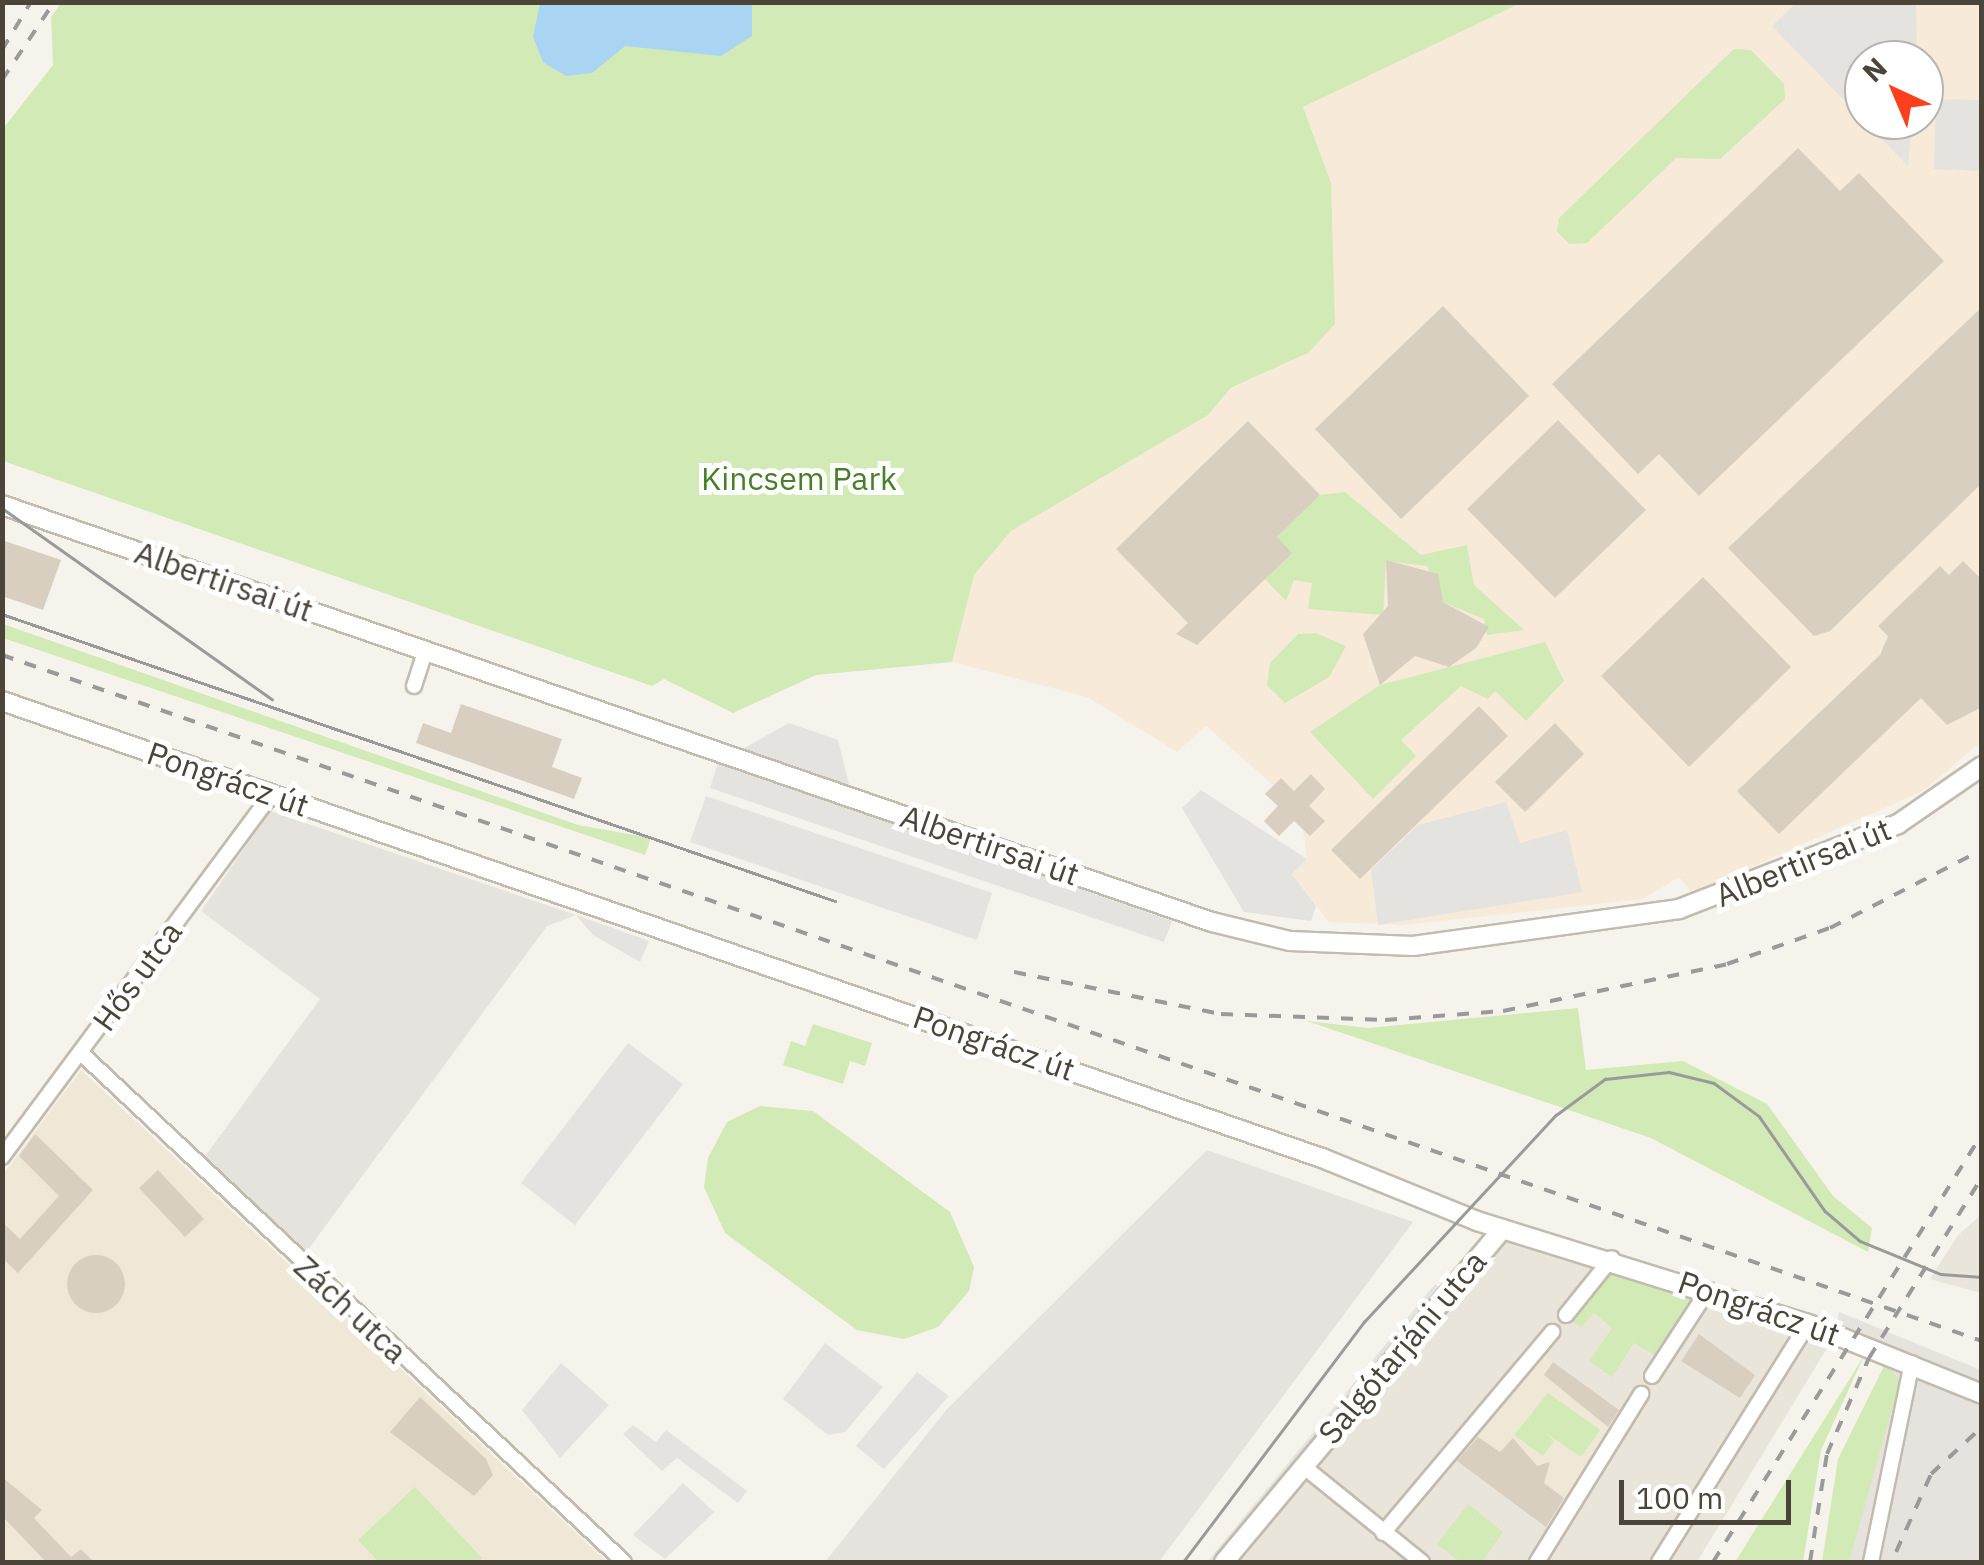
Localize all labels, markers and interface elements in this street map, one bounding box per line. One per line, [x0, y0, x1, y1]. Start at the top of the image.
north arrow [1844, 40, 1944, 140]
text: N [1854, 49, 1894, 90]
park label: Kincsem Park [701, 459, 897, 497]
street label: Albertirsai út [130, 533, 318, 629]
street label: Pongrácz út [142, 733, 314, 825]
street label: Albertirsai út [896, 797, 1084, 893]
street label: Albertirsai út [1710, 809, 1896, 915]
street label: Hős utca [84, 914, 190, 1038]
street label: Pongrácz út [908, 997, 1080, 1089]
street label: Salgótarjáni utca [1310, 1243, 1494, 1451]
street label: Zách utca [287, 1247, 415, 1371]
street label: Pongrácz út [1673, 1262, 1845, 1354]
scale bar [1624, 1460, 1796, 1522]
text: 100 m [1636, 1478, 1723, 1517]

